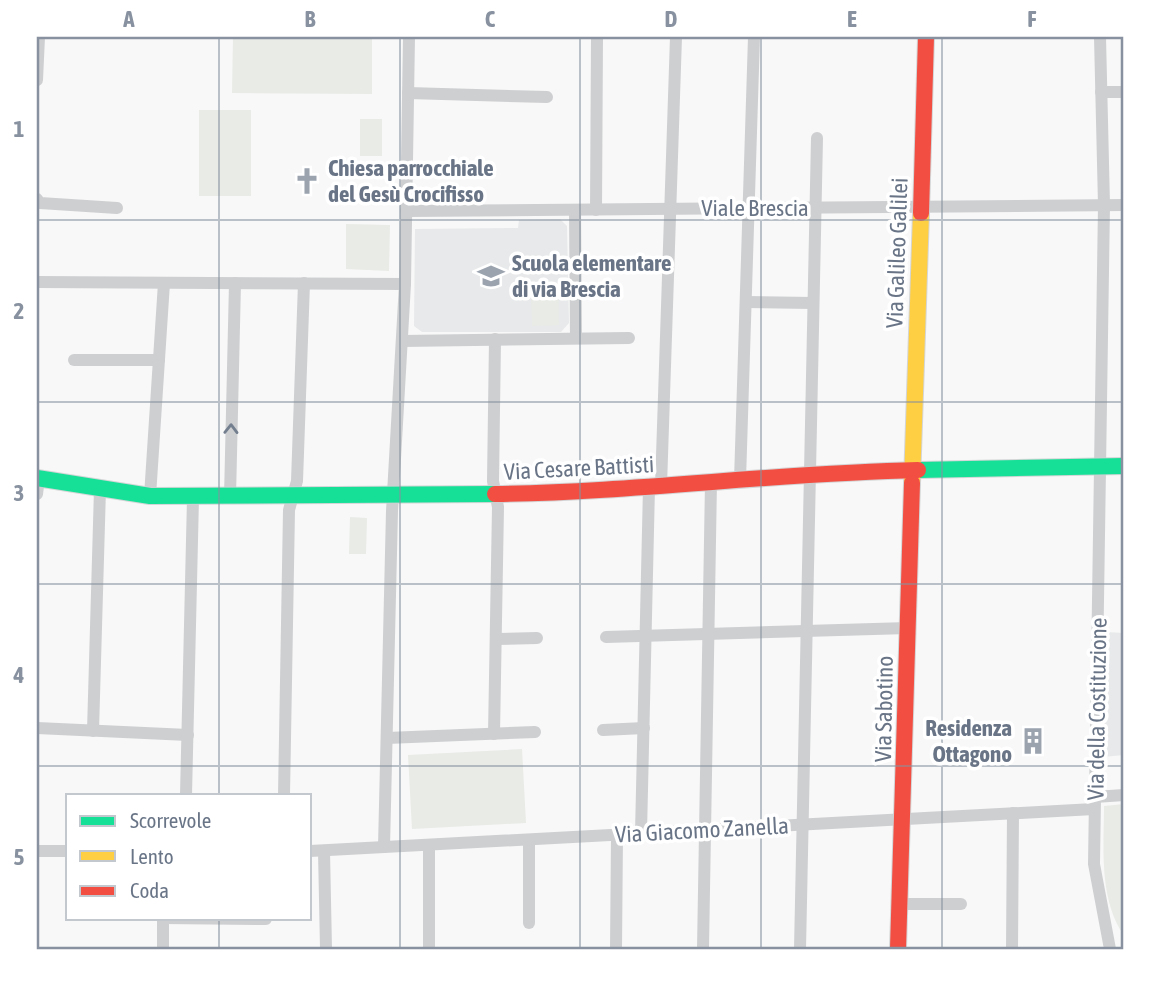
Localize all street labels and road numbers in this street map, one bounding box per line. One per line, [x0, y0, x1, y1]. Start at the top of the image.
street label: Via Galileo Galilei [881, 177, 913, 329]
street label: Viale Brescia [701, 195, 809, 221]
street label: Via Cesare Battisti [503, 451, 655, 485]
street label: Via della Costituzione [1082, 617, 1112, 801]
street label: Via Sabotino [870, 656, 898, 762]
street label: Via Giacomo Zanella [614, 812, 790, 848]

